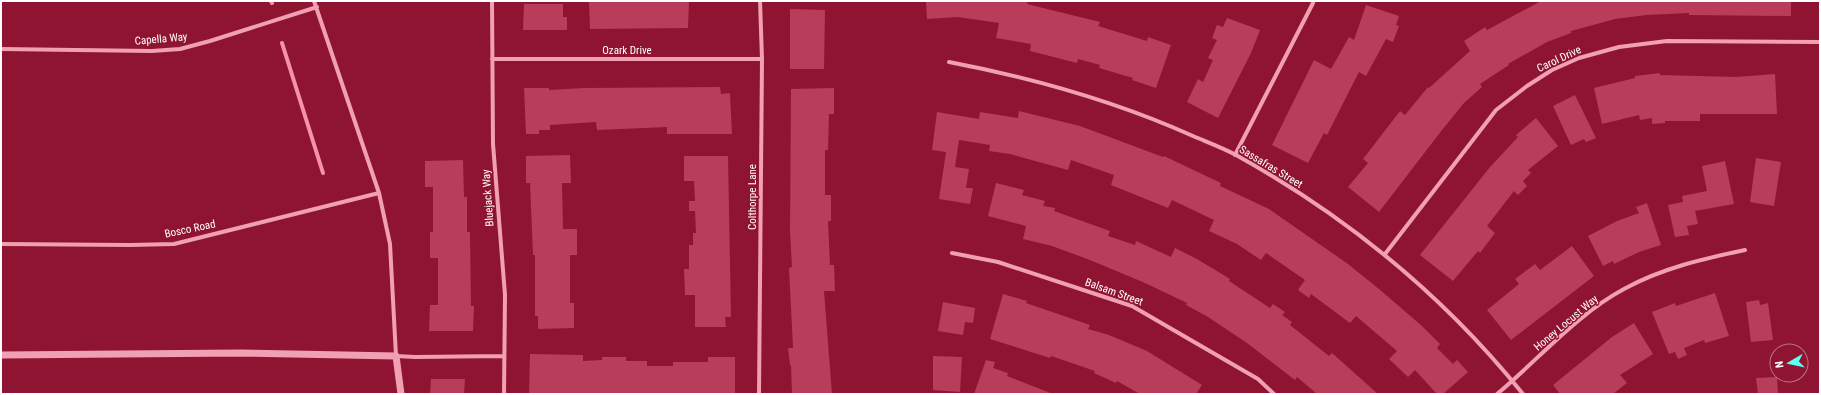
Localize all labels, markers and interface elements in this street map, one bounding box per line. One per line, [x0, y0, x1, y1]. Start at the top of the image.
street label: Capella Way [134, 30, 188, 48]
street label: Carol Drive [1535, 43, 1583, 75]
street label: Ozark Drive [602, 44, 652, 57]
street label: Sassafras Street [1237, 143, 1305, 191]
street label: Colthorpe Lane [746, 164, 759, 230]
street label: Bluejack Way [479, 169, 496, 227]
street label: Bosco Road [163, 217, 217, 241]
street label: Balsam Street [1083, 276, 1145, 308]
street label: Honey Locust Way [1531, 292, 1601, 354]
north arrow [1769, 343, 1809, 383]
text: N [1773, 360, 1787, 369]

